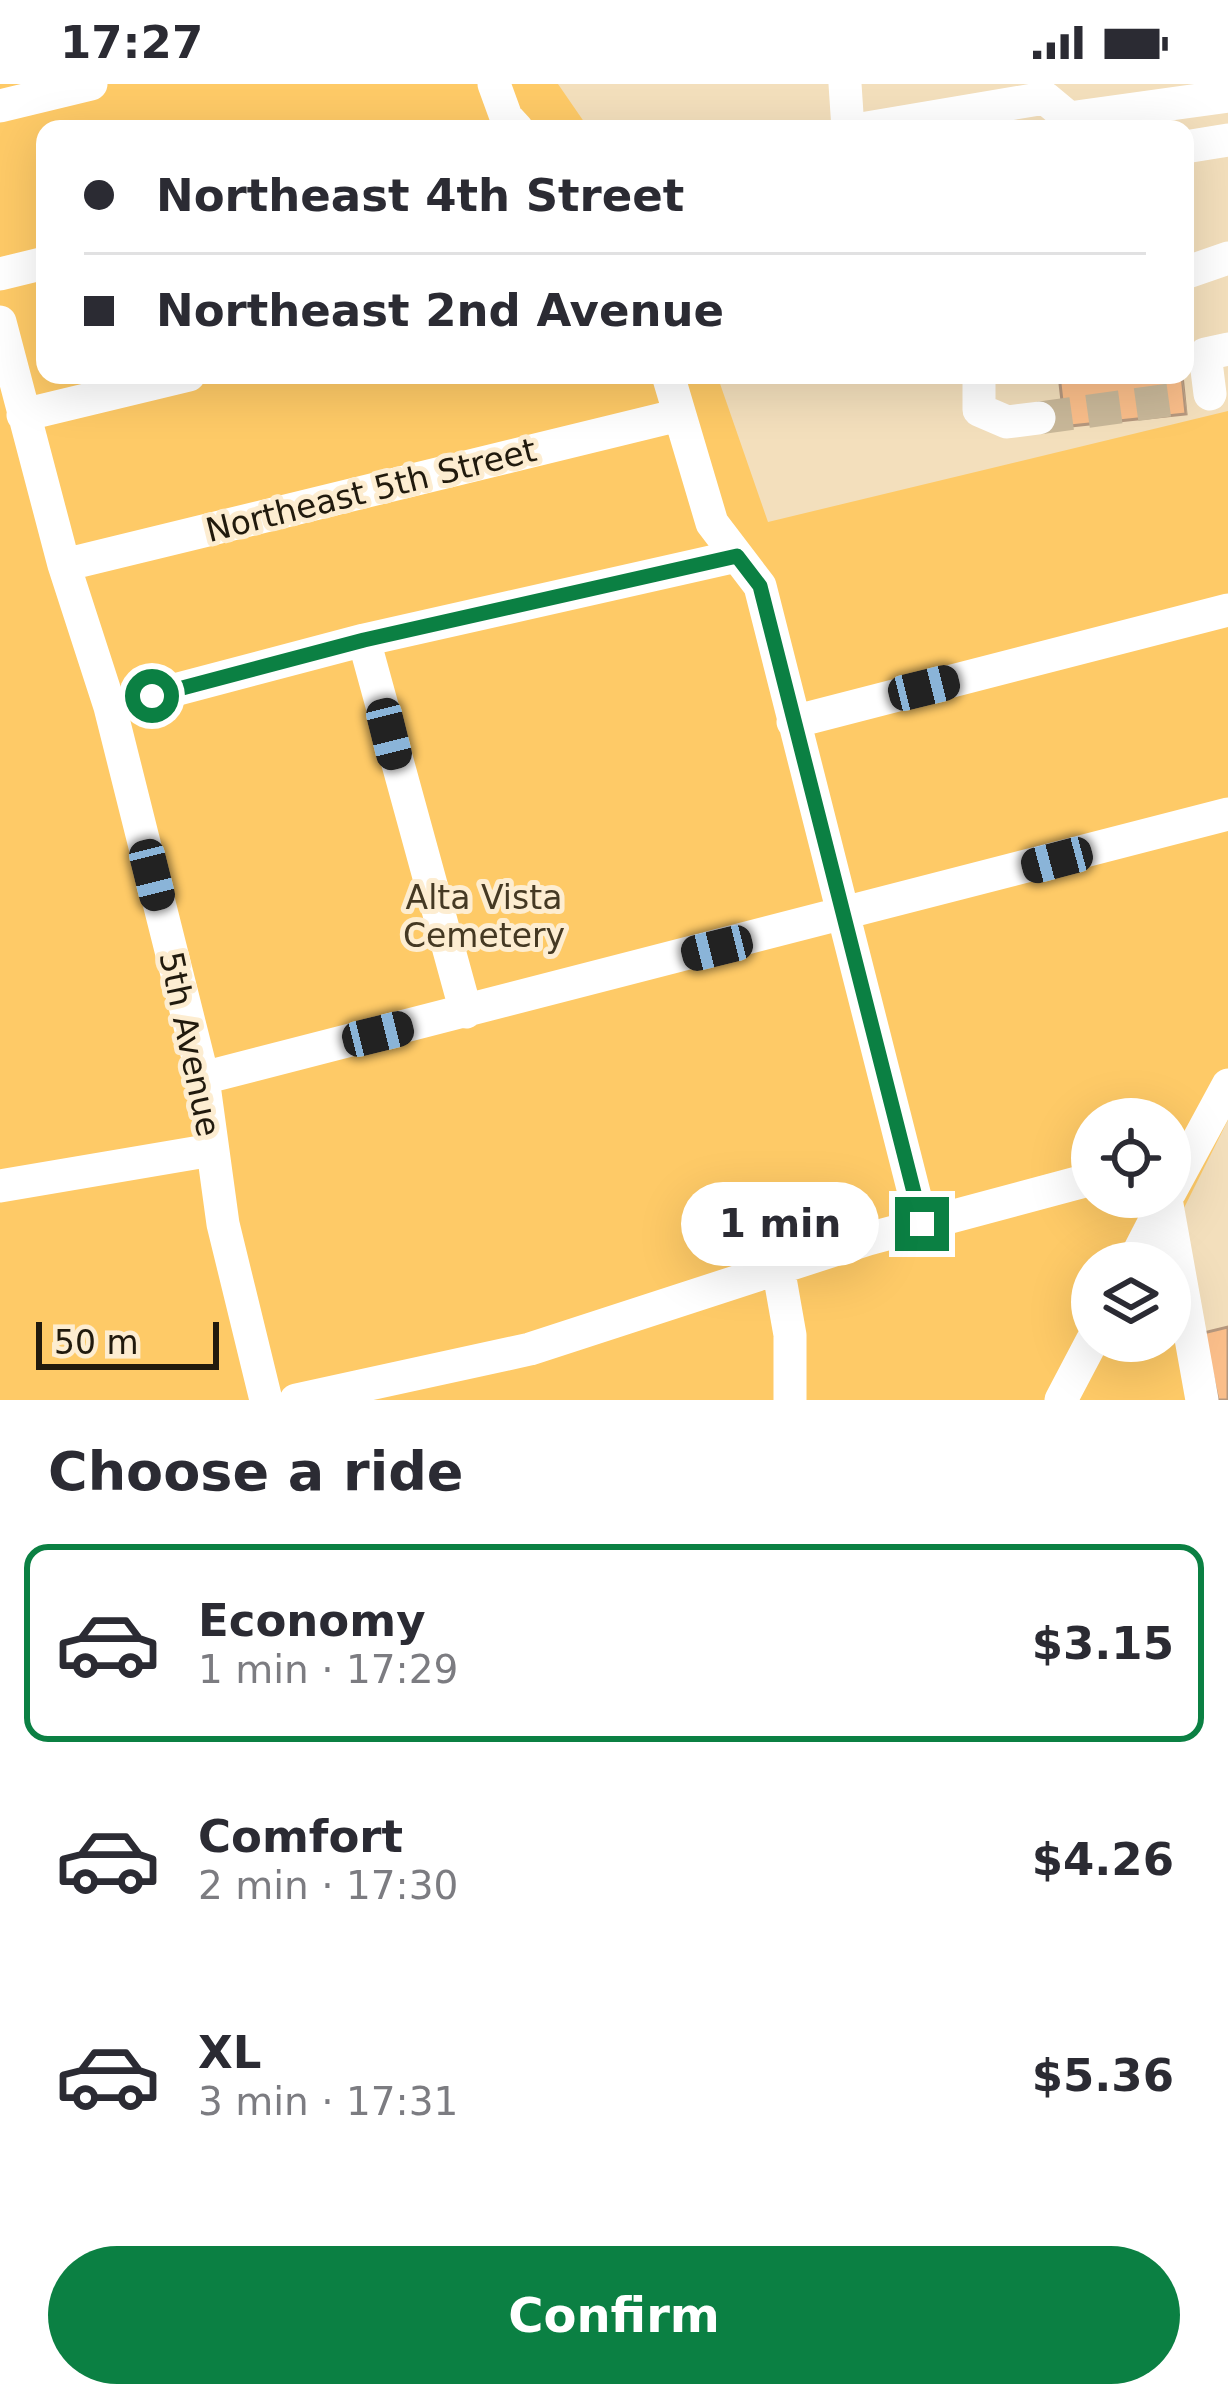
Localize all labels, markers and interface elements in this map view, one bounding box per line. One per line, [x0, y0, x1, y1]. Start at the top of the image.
text: 17:27 [60, 16, 203, 69]
text: Northeast 4th Street [156, 169, 684, 222]
text: Northeast 2nd Avenue [156, 284, 724, 337]
street label: Northeast 5th Street [202, 430, 540, 550]
car [885, 662, 963, 714]
route start [125, 669, 179, 723]
car [363, 695, 415, 773]
car [1018, 833, 1096, 887]
car [126, 836, 178, 914]
park label: Alta Vista Cemetery [403, 878, 565, 955]
car [678, 922, 756, 974]
street label: 5th Avenue [151, 948, 229, 1140]
car [339, 1008, 417, 1060]
map controls [1071, 1098, 1191, 1362]
button: locate [1071, 1098, 1191, 1218]
callout: 1 min [682, 1182, 880, 1266]
route end [895, 1197, 949, 1251]
text: 1 min [719, 1201, 841, 1246]
button: layers [1071, 1242, 1191, 1362]
scale bar [36, 1316, 219, 1369]
text: 50 m [54, 1323, 139, 1362]
text: Choose a ride [48, 1440, 464, 1503]
icon: car [54, 1589, 162, 1697]
text: Economy [198, 1594, 426, 1647]
text: $3.15 [1032, 1617, 1174, 1670]
text: 1 min · 17:29 [198, 1647, 458, 1692]
icon: car [54, 1805, 162, 1913]
text: Comfort [198, 1810, 403, 1863]
text: $4.26 [1032, 1833, 1174, 1886]
text: 2 min · 17:30 [198, 1863, 458, 1908]
icon: car [54, 2021, 162, 2129]
text: XL [198, 2026, 261, 2079]
text: $5.36 [1032, 2049, 1174, 2102]
text: 3 min · 17:31 [198, 2079, 458, 2124]
button: Confirm [48, 2246, 1180, 2384]

